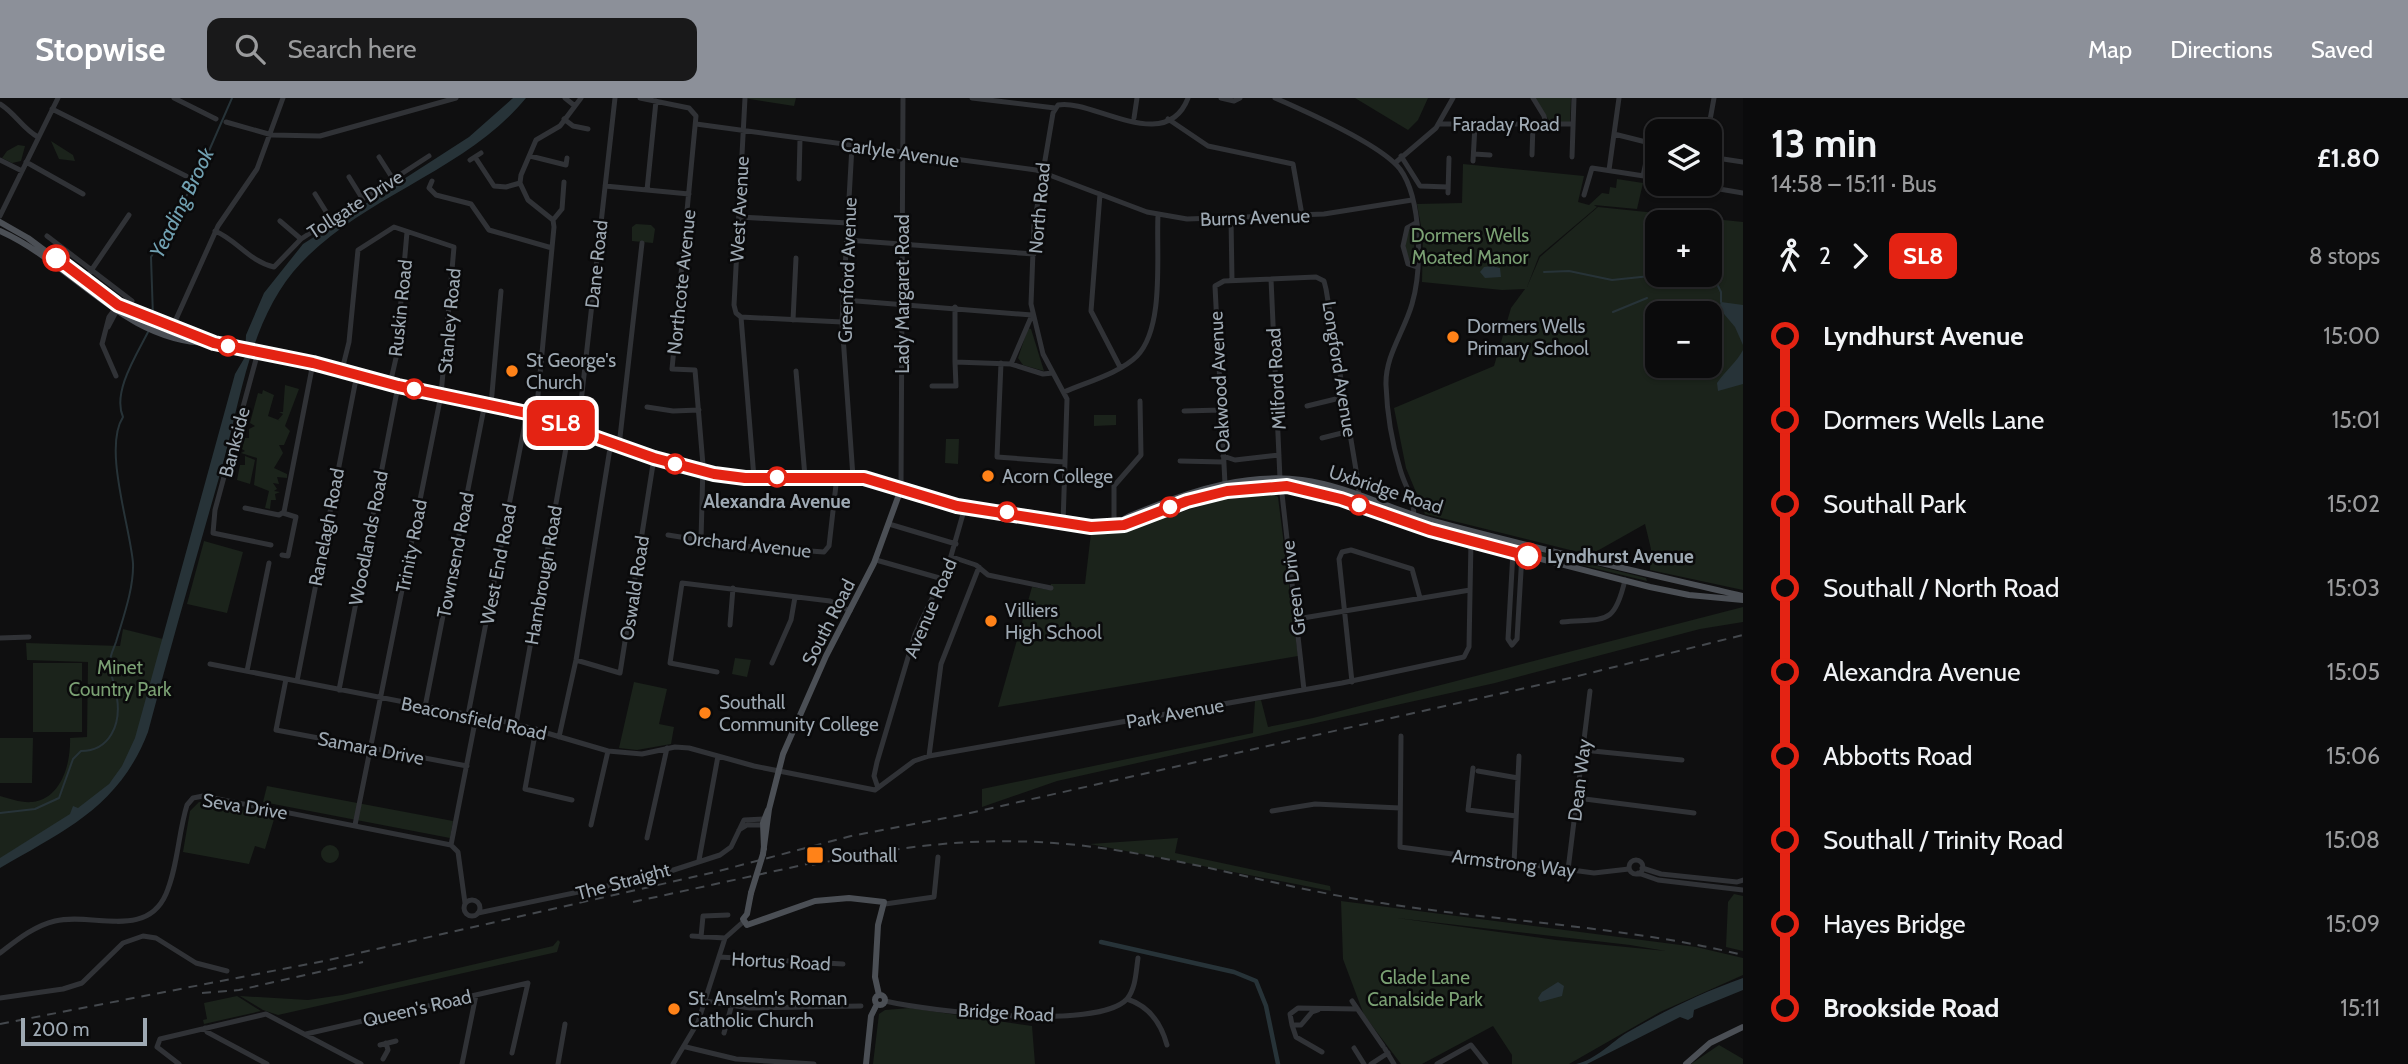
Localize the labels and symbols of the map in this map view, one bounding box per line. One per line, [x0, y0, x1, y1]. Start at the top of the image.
street label: Faraday Road [1452, 113, 1560, 136]
street label: Carlyle Avenue [839, 133, 961, 172]
water label: Yeading Brook [144, 143, 219, 262]
street label: West Avenue [725, 155, 754, 262]
street label: North Road [1024, 161, 1055, 255]
street label: Tollgate Drive [303, 165, 408, 244]
street label: Greenford Avenue [833, 197, 862, 343]
street label: Burns Avenue [1200, 204, 1311, 231]
street label: Northcote Avenue [662, 208, 701, 356]
street label: Lady Margaret Road [891, 214, 914, 374]
street label: Dane Road [580, 219, 613, 309]
park label: Dormers Wells Moated Manor [1411, 224, 1529, 269]
unlabelled marker [43, 245, 69, 271]
street label: Ruskin Road [384, 258, 417, 358]
street label: Stanley Road [433, 267, 466, 375]
street label: Longford Avenue [1317, 299, 1362, 439]
street label: Oakwood Avenue [1204, 310, 1235, 453]
place label: Dormers Wells Primary School [1467, 315, 1589, 360]
street label: Milford Road [1262, 327, 1291, 431]
marker: Dormers Wells Primary School [1445, 329, 1461, 345]
unlabelled marker [218, 336, 238, 356]
place label: St George's Church [526, 349, 616, 394]
marker: St George's Church [504, 363, 520, 379]
unlabelled marker [404, 379, 424, 399]
line badge: SL8 [521, 400, 601, 446]
street label: Bankside [214, 404, 255, 480]
unlabelled marker [665, 454, 685, 474]
street label: Uxbridge Road [1326, 460, 1446, 519]
place label: Acorn College [1002, 465, 1113, 488]
street label: Ranelagh Road [304, 466, 349, 588]
marker: Alexandra Avenue [767, 467, 787, 487]
marker: Acorn College [980, 468, 996, 484]
street label: Woodlands Road [344, 469, 393, 607]
street label: Townsend Road [432, 490, 479, 620]
place label: Alexandra Avenue [703, 490, 851, 513]
unlabelled marker [1349, 495, 1369, 515]
street label: Trinity Road [391, 497, 432, 595]
unlabelled marker [1160, 497, 1180, 517]
street label: West End Road [476, 502, 521, 626]
unlabelled marker [997, 502, 1017, 522]
street label: Hambrough Road [520, 504, 567, 646]
street label: Orchard Avenue [682, 526, 813, 563]
street label: Oswald Road [615, 534, 654, 642]
street label: Green Drive [1276, 539, 1311, 637]
marker: Lyndhurst Avenue [1515, 543, 1541, 569]
place label: Lyndhurst Avenue [1547, 545, 1694, 568]
street label: Avenue Road [899, 555, 962, 661]
street label: South Road [797, 575, 860, 669]
place label: Villiers High School [1005, 599, 1102, 644]
marker: Villiers High School [983, 613, 999, 629]
park label: Minet Country Park [69, 656, 172, 701]
place label: Southall Community College [719, 691, 879, 736]
street label: Beaconsfield Road [399, 692, 549, 745]
street label: Park Avenue [1124, 694, 1226, 733]
marker: Southall Community College [697, 705, 713, 721]
street label: Samara Drive [316, 727, 426, 770]
street label: Dean Way [1563, 737, 1596, 823]
street label: Seva Drive [201, 788, 289, 825]
place label: Southall [831, 844, 898, 867]
street label: Armstrong Way [1451, 844, 1578, 883]
marker: Southall [805, 845, 825, 865]
street label: The Straight [574, 858, 673, 905]
street label: Hortus Road [731, 947, 831, 976]
park label: Glade Lane Canalside Park [1367, 966, 1483, 1011]
street label: Queen's Road [361, 985, 474, 1032]
place label: St. Anselm's Roman Catholic Church [688, 987, 847, 1032]
street label: Bridge Road [957, 998, 1055, 1027]
marker: St. Anselm's Roman Catholic Church [666, 1001, 682, 1017]
scale bar [21, 1015, 147, 1047]

